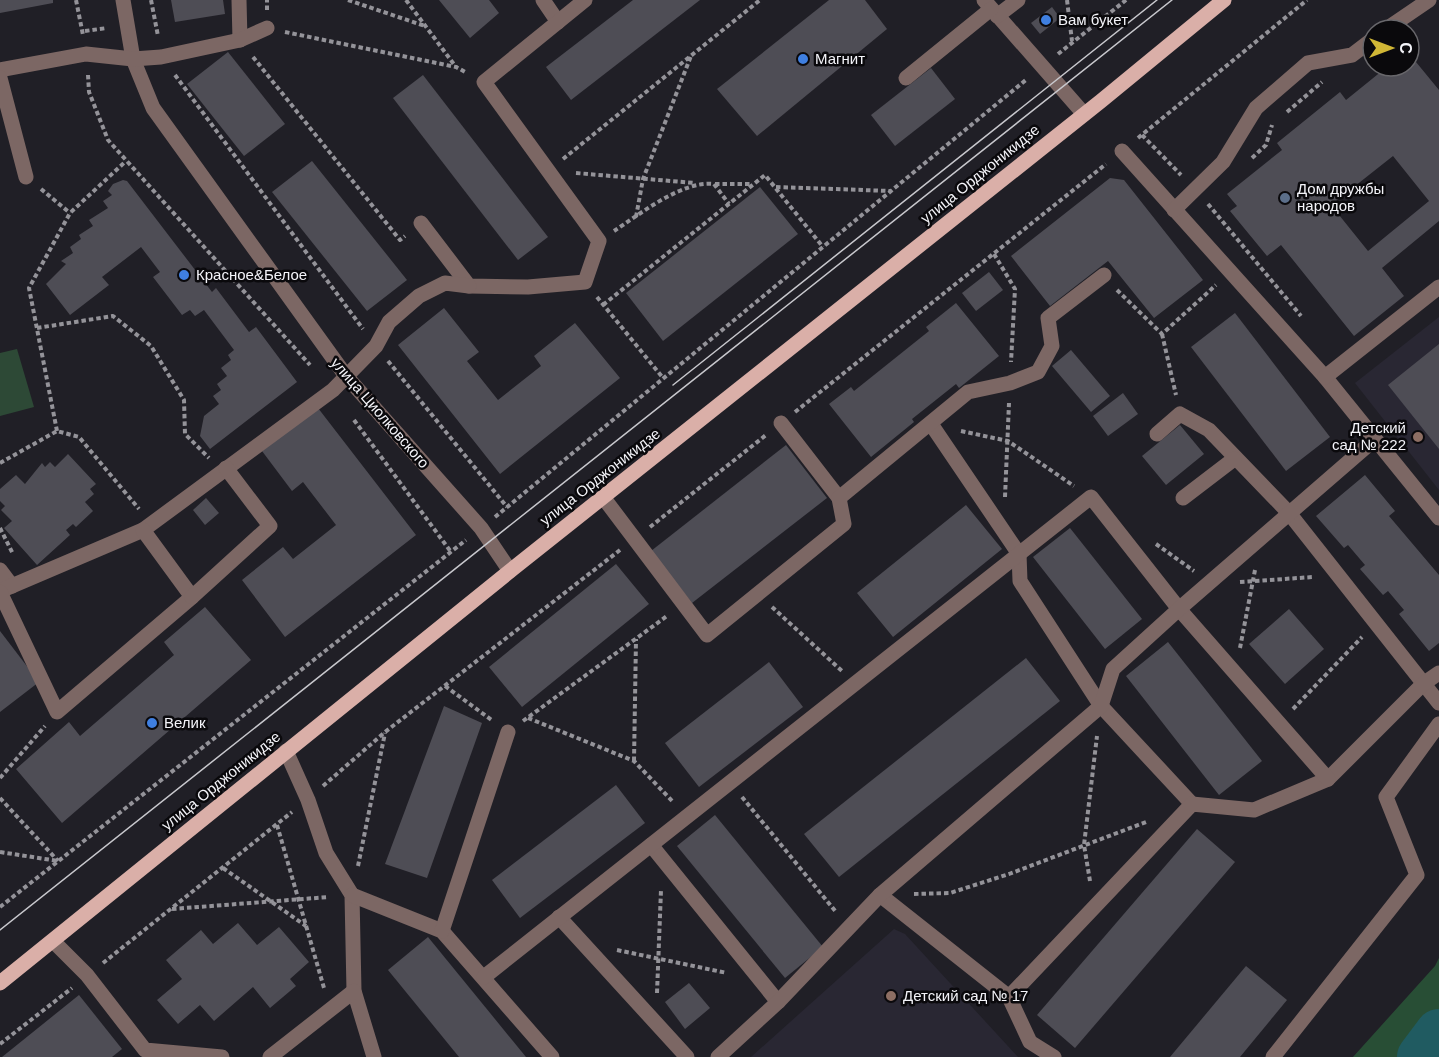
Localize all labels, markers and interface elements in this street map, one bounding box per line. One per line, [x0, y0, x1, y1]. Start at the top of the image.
place label: Вам букет [1058, 11, 1128, 28]
marker: Вам букет [1039, 13, 1053, 27]
north arrow [1361, 18, 1421, 78]
text: С [1397, 42, 1414, 54]
place label: Магнит [815, 50, 865, 67]
marker: Магнит [796, 52, 810, 66]
street label: улица Орджоникидзе [917, 121, 1042, 227]
place label: Дом дружбы народов [1297, 180, 1384, 214]
marker: Дом дружбы народов [1278, 191, 1292, 205]
place label: Красное&Белое [196, 266, 307, 283]
marker: Красное&Белое [177, 268, 191, 282]
street label: улица Циолковского [328, 354, 433, 471]
place label: Детский сад № 222 [1332, 419, 1406, 453]
street label: улица Орджоникидзе [536, 424, 663, 529]
marker: Детский сад № 222 [1411, 430, 1425, 444]
place label: Велик [164, 714, 206, 731]
marker: Велик [145, 716, 159, 730]
street label: улица Орджоникидзе [158, 728, 283, 834]
place label: Детский сад № 17 [903, 987, 1028, 1004]
marker: Детский сад № 17 [884, 989, 898, 1003]

